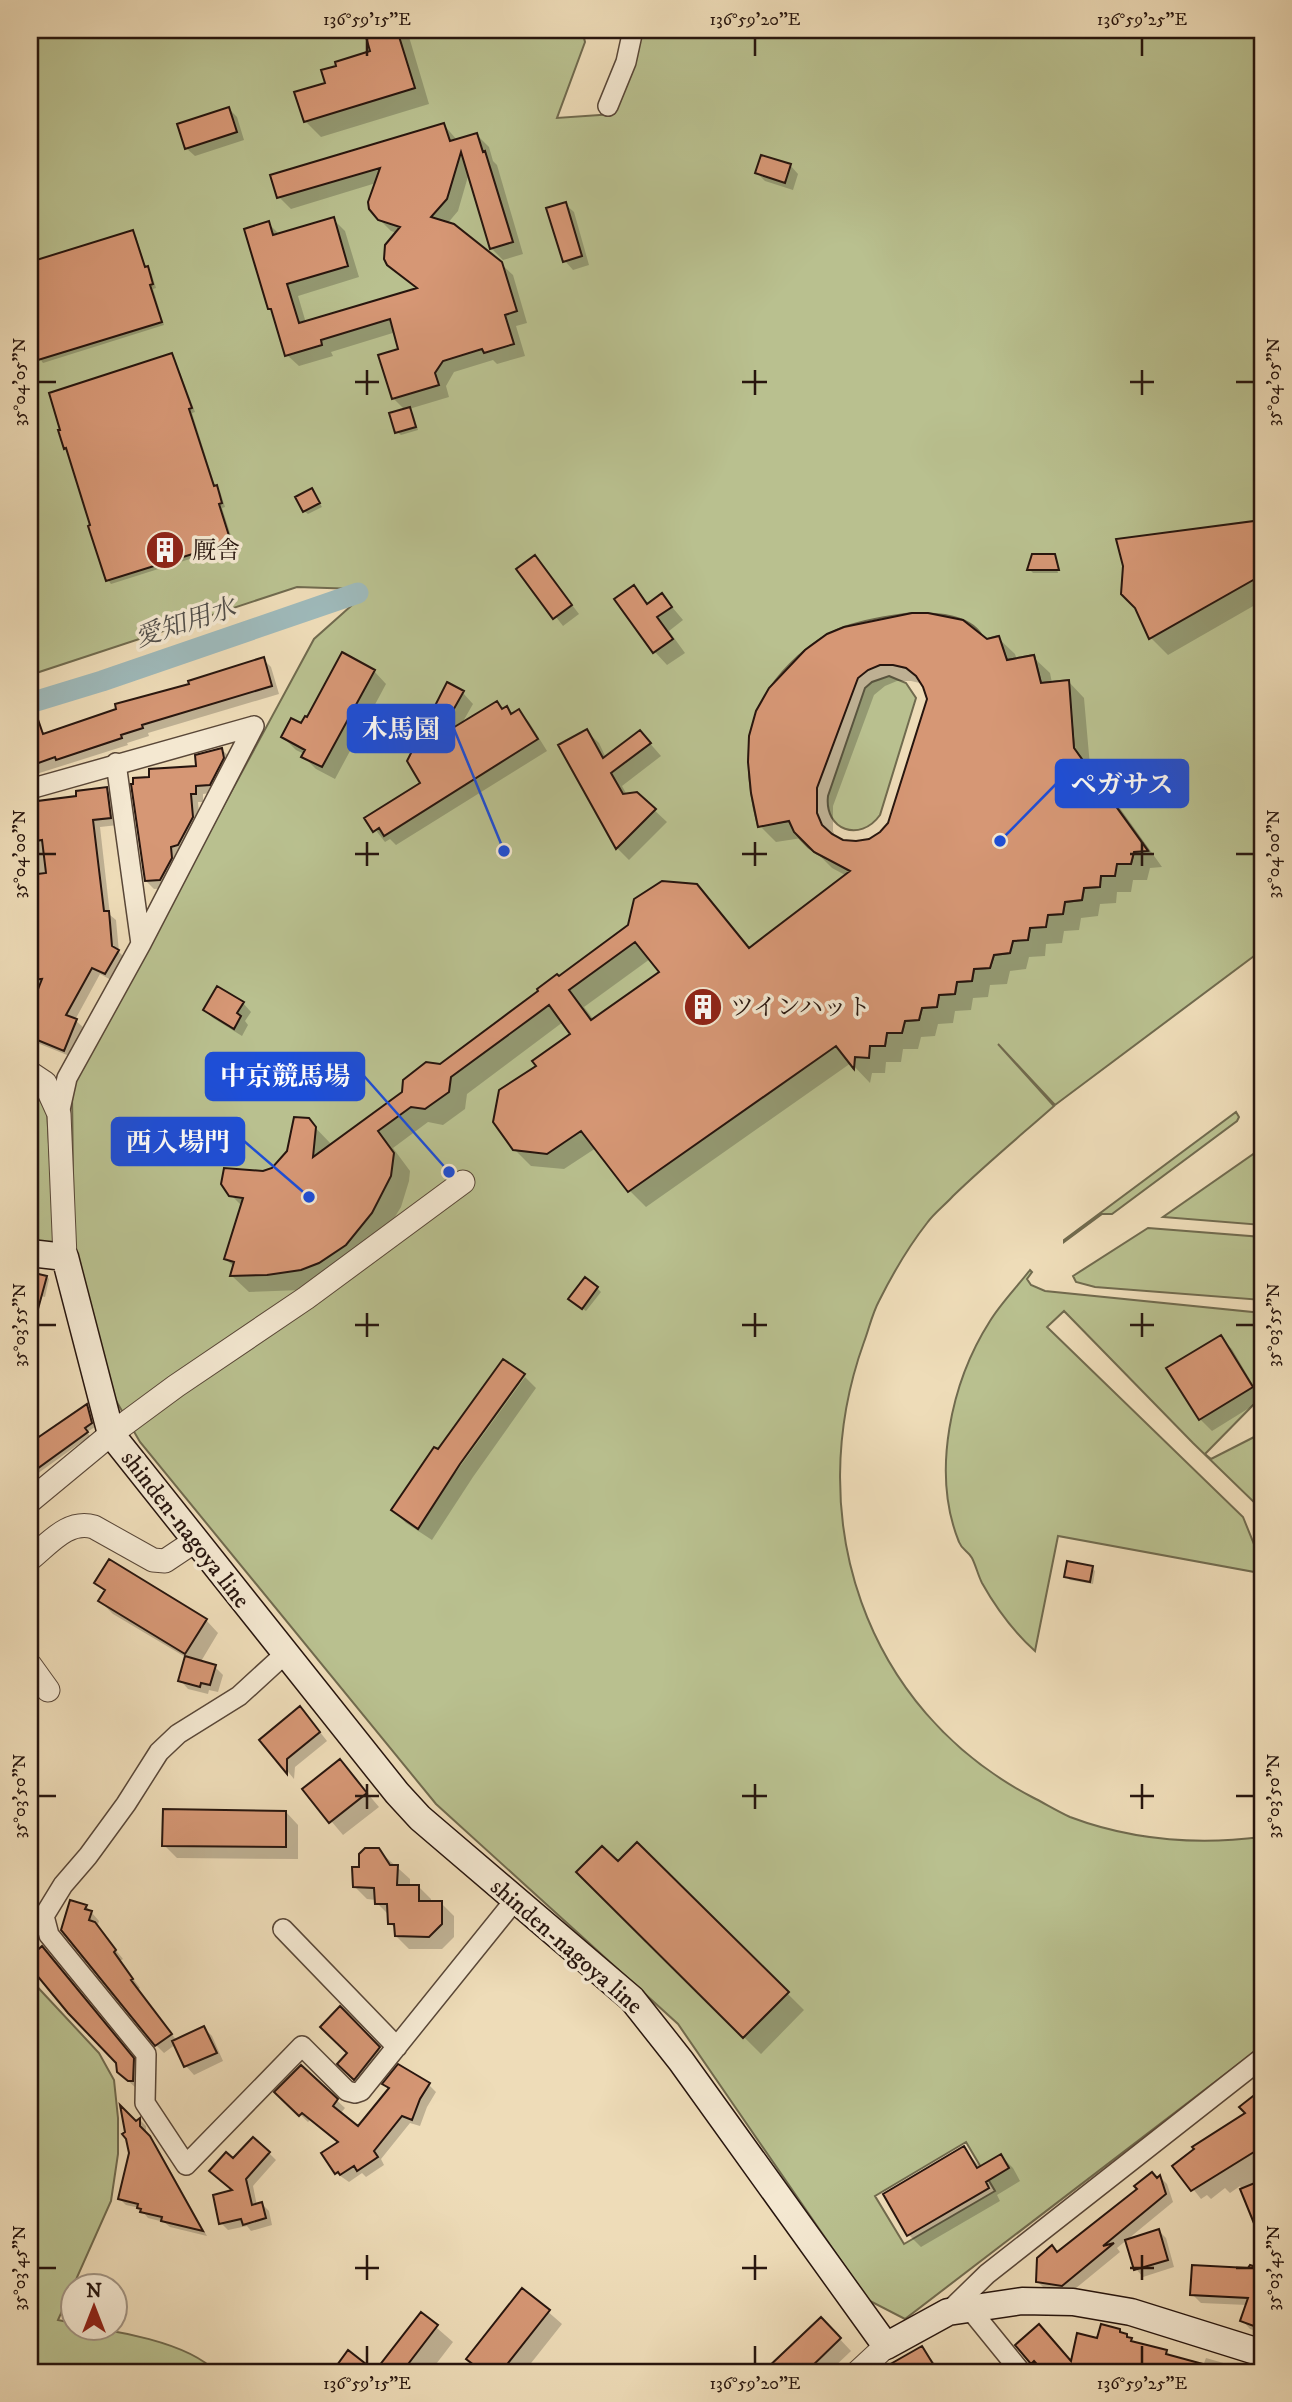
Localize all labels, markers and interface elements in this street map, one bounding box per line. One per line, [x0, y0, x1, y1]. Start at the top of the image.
text: 136°59'15"E [323, 9, 411, 31]
text: 136°59'20"E [709, 9, 801, 31]
text: 136°59'25"E [1097, 9, 1187, 31]
text: 35°04'05"N [9, 338, 31, 426]
text: 35°04'05"N [1263, 338, 1285, 426]
building icon: 厩舎 [144, 529, 186, 571]
place label: 厩舎 [192, 536, 240, 566]
water label: 愛知用水 [131, 591, 243, 655]
callout: 木馬園 [348, 705, 454, 752]
text: 木馬園 [362, 714, 440, 747]
callout: ペガサス [1056, 760, 1188, 807]
text: ペガサス [1071, 769, 1173, 802]
text: 35°04'00"N [9, 809, 31, 899]
text: 35°04'00"N [1263, 809, 1285, 899]
building icon: ツインハット [682, 986, 724, 1028]
place label: ツインハット [730, 993, 871, 1023]
callout: 中京競馬場 [206, 1053, 364, 1100]
text: 中京競馬場 [220, 1061, 350, 1094]
callout: 西入場門 [112, 1118, 244, 1165]
text: 西入場門 [126, 1127, 230, 1160]
text: 35°03'55"N [9, 1283, 31, 1367]
text: 35°03'55"N [1263, 1283, 1285, 1367]
street label: shinden-nagoya line [114, 1445, 256, 1615]
text: 35°03'50"N [9, 1753, 31, 1838]
text: 35°03'50"N [1263, 1753, 1285, 1838]
street label: shinden-nagoya line [484, 1872, 649, 2021]
text: 35°03'45"N [9, 2225, 31, 2311]
text: 35°03'45"N [1263, 2225, 1285, 2311]
north arrow [60, 2272, 130, 2342]
text: N [86, 2280, 102, 2303]
text: 136°59'15"E [323, 2373, 411, 2395]
text: 136°59'20"E [709, 2373, 801, 2395]
text: 136°59'25"E [1097, 2373, 1187, 2395]

